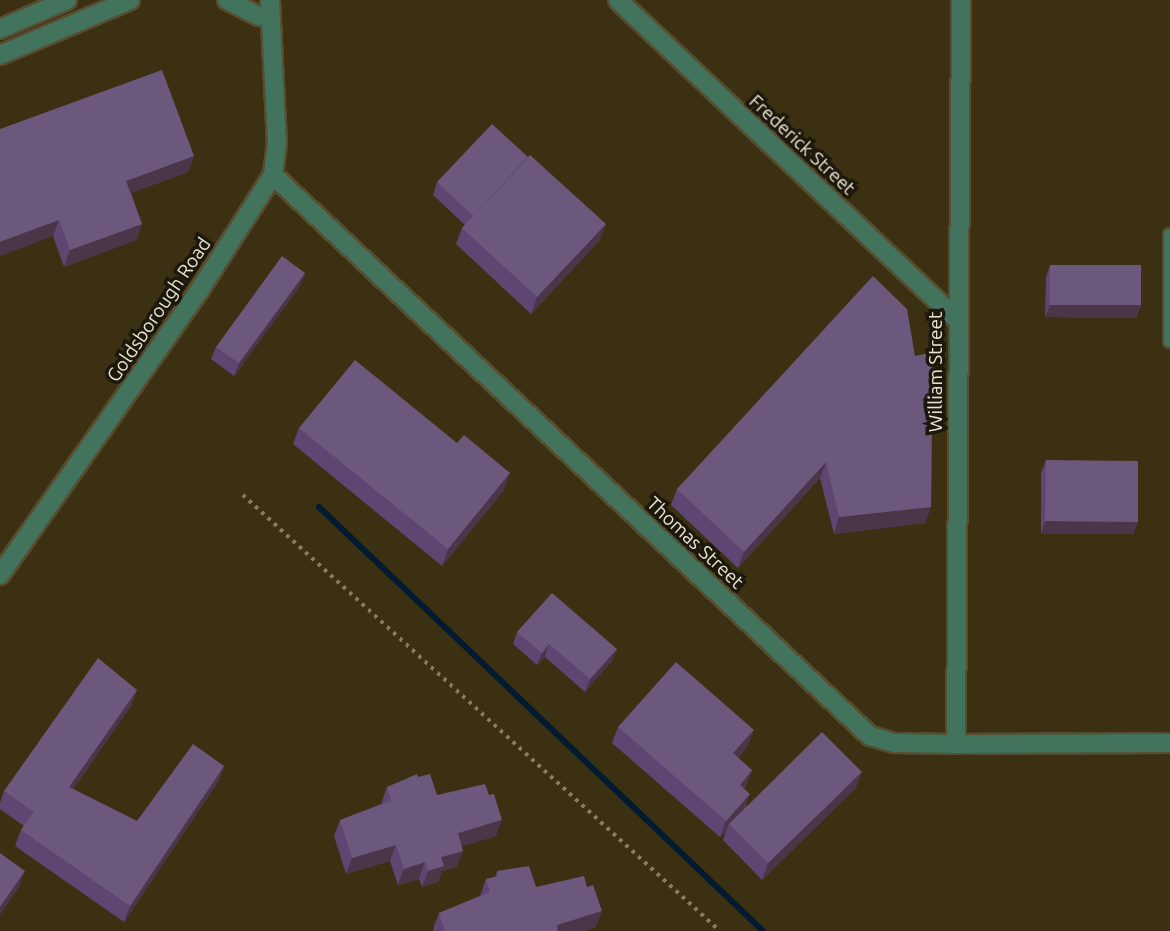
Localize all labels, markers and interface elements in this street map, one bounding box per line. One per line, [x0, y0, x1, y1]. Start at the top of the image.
street label: Frederick Street [744, 90, 860, 200]
street label: Goldsborough Road [102, 233, 216, 387]
street label: William Street [925, 312, 947, 432]
street label: Thomas Street [642, 492, 748, 594]

